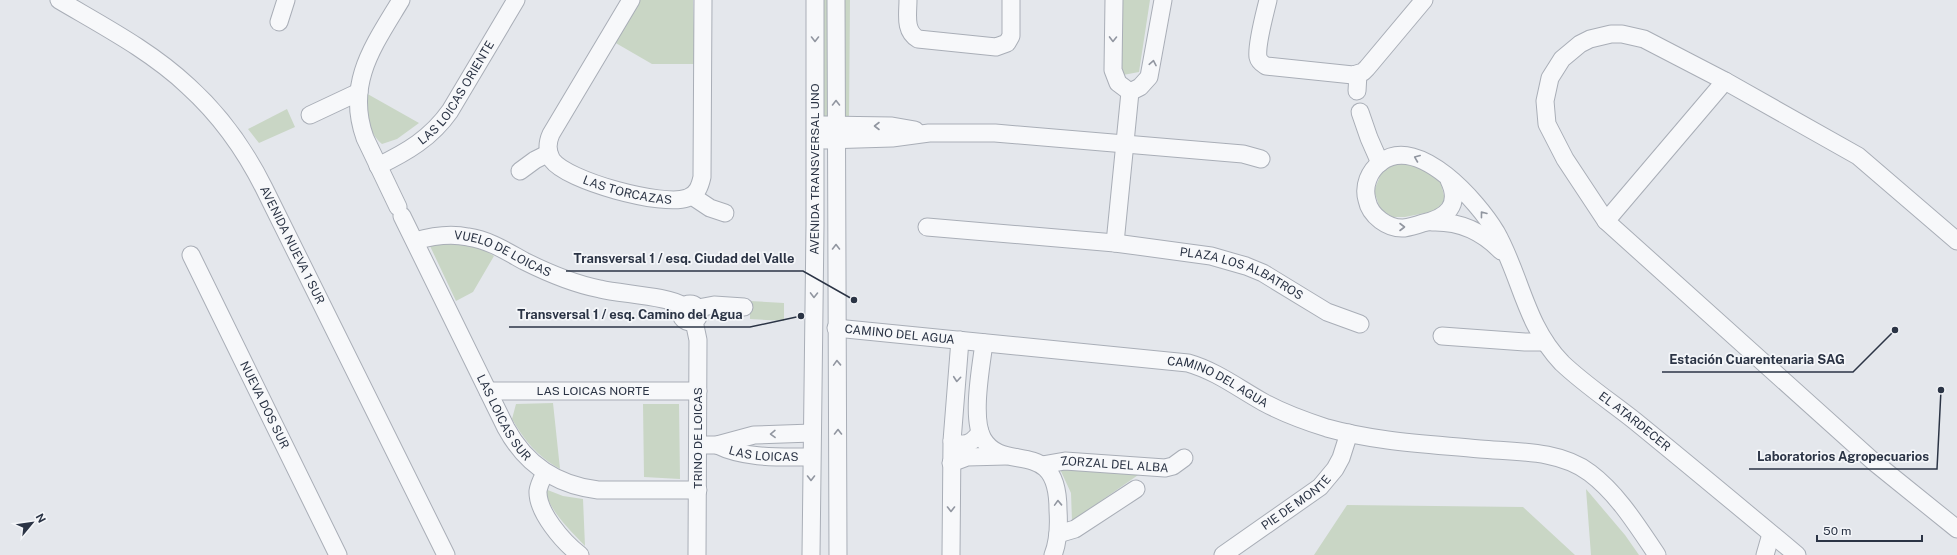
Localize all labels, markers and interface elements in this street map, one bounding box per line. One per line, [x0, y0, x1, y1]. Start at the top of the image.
one-way arrow [811, 36, 819, 42]
one-way arrow [1109, 36, 1117, 42]
street label: LAS LOICAS ORIENTE [415, 38, 497, 148]
one-way arrow [1148, 60, 1156, 66]
street label: AVENIDA TRANSVERSAL UNO [808, 83, 822, 255]
one-way arrow [832, 100, 840, 106]
one-way arrow [874, 122, 880, 130]
one-way arrow [1414, 155, 1421, 163]
street label: LAS TORCAZAS [581, 173, 672, 207]
street label: AVENIDA NUEVA 1 SUR [257, 184, 327, 306]
one-way arrow [1481, 211, 1488, 218]
one-way arrow [1399, 223, 1405, 231]
street label: VUELO DE LOICAS [453, 228, 553, 280]
one-way arrow [832, 244, 840, 250]
street label: PLAZA LOS ALBATROS [1179, 245, 1306, 303]
callout: Transversal 1 / esq. Ciudad del Valle [566, 246, 803, 271]
text: Transversal 1 / esq. Ciudad del Valle [574, 251, 794, 266]
one-way arrow [810, 292, 818, 298]
callout: Transversal 1 / esq. Camino del Agua [509, 302, 750, 327]
text: Transversal 1 / esq. Camino del Agua [517, 307, 743, 322]
street label: CAMINO DEL AGUA [844, 322, 956, 347]
callout: Estación Cuarentenaria SAG [1662, 347, 1853, 372]
text: Estación Cuarentenaria SAG [1669, 352, 1845, 367]
street label: CAMINO DEL AGUA [1166, 354, 1271, 411]
street label: NUEVA DOS SUR [237, 359, 292, 451]
one-way arrow [833, 360, 841, 366]
street label: LAS LOICAS SUR [474, 372, 534, 464]
one-way arrow [952, 376, 961, 382]
street label: LAS LOICAS NORTE [536, 384, 650, 398]
street label: TRINO DE LOICAS [691, 387, 705, 489]
street label: EL ATARDECER [1596, 389, 1673, 454]
one-way arrow [834, 429, 842, 435]
one-way arrow [770, 430, 776, 438]
street label: LAS LOICAS [727, 443, 798, 464]
callout: Laboratorios Agropecuarios [1749, 444, 1937, 469]
text: Laboratorios Agropecuarios [1757, 449, 1929, 464]
street label: ZORZAL DEL ALBA [1059, 454, 1170, 475]
street label: PIE DE MONTE [1259, 472, 1334, 533]
one-way arrow [807, 475, 815, 481]
one-way arrow [1054, 500, 1062, 506]
north arrow [12, 503, 52, 543]
one-way arrow [947, 506, 955, 512]
text: N [33, 511, 48, 525]
scale bar [1817, 517, 1922, 543]
text: 50 m [1823, 524, 1851, 538]

